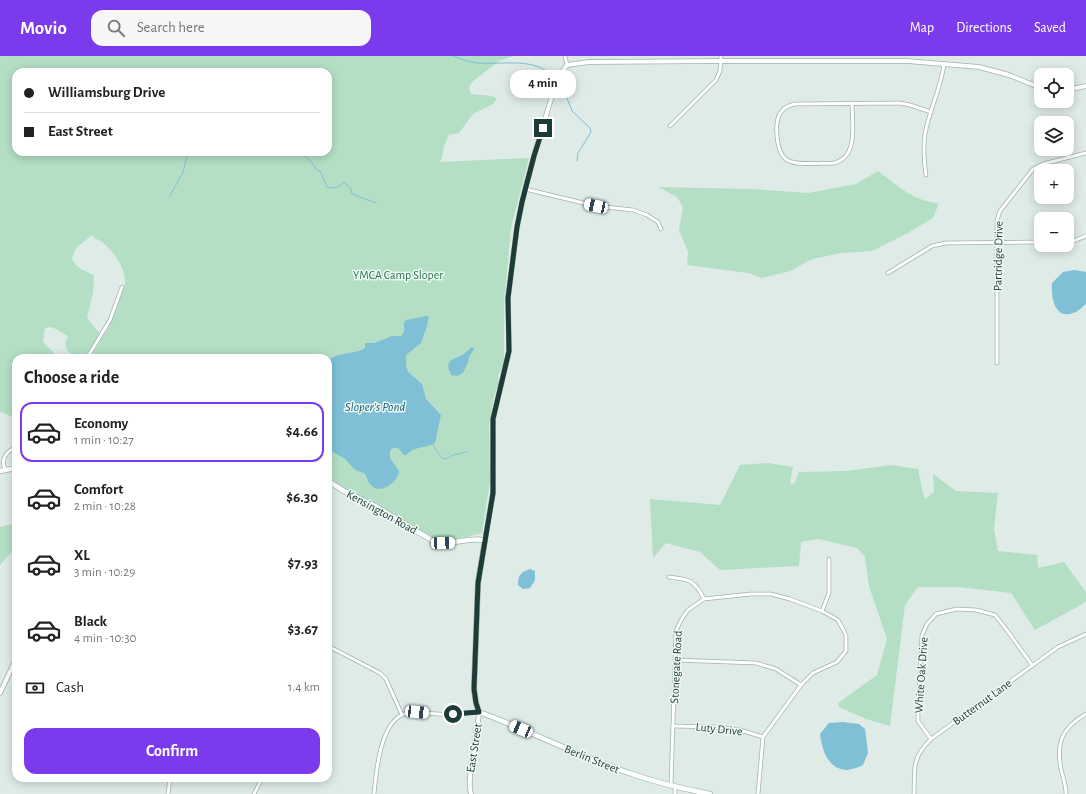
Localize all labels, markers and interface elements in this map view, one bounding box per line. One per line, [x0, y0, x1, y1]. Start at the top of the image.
search box [91, 10, 371, 46]
icon: search [105, 17, 127, 39]
text: Movio [20, 19, 67, 38]
text: Search here [137, 20, 205, 35]
text: Map [910, 21, 934, 35]
text: Directions [956, 21, 1012, 35]
text: Saved [1034, 21, 1066, 35]
map controls [1034, 68, 1074, 252]
button: locate [1034, 68, 1074, 108]
callout: 4 min [510, 70, 576, 98]
text: 4 min [528, 77, 558, 90]
text: Williamsburg Drive [48, 85, 165, 100]
button: layers [1034, 116, 1074, 156]
route end [534, 119, 552, 137]
text: East Street [48, 124, 113, 139]
button: + [1034, 164, 1074, 204]
car [583, 198, 609, 214]
button: − [1034, 212, 1074, 252]
street label: Partridge Drive [991, 221, 1005, 291]
park label: YMCA Camp Sloper [353, 269, 443, 281]
text: Choose a ride [24, 369, 119, 387]
water label: Sloper's Pond [345, 401, 406, 414]
icon: car [26, 414, 62, 450]
text: Economy [74, 416, 128, 431]
text: $4.66 [286, 424, 318, 439]
text: 1 min · 10:27 [74, 434, 134, 447]
icon: car [26, 480, 62, 516]
text: Comfort [74, 482, 123, 497]
street label: Kensington Road [345, 488, 419, 536]
text: $6.30 [286, 490, 318, 505]
text: 2 min · 10:28 [74, 500, 136, 513]
car [431, 537, 455, 549]
icon: car [26, 546, 62, 582]
text: XL [74, 548, 90, 563]
text: $7.93 [288, 556, 318, 571]
text: 3 min · 10:29 [74, 566, 135, 579]
icon: car [26, 612, 62, 648]
text: Black [74, 614, 107, 629]
text: $3.67 [288, 622, 318, 637]
street label: Stonegate Road [668, 630, 684, 704]
text: 4 min · 10:30 [74, 632, 136, 645]
street label: White Oak Drive [912, 636, 930, 714]
icon: cash [24, 677, 46, 699]
street label: Butternut Lane [950, 677, 1014, 727]
text: Cash [56, 680, 84, 695]
text: 1.4 km [288, 681, 320, 694]
car [404, 705, 430, 719]
route start [444, 705, 462, 723]
car [508, 719, 534, 739]
street label: Luty Drive [695, 721, 743, 738]
street label: East Street [464, 722, 484, 773]
button: Confirm [24, 728, 320, 774]
street label: Berlin Street [563, 743, 621, 775]

